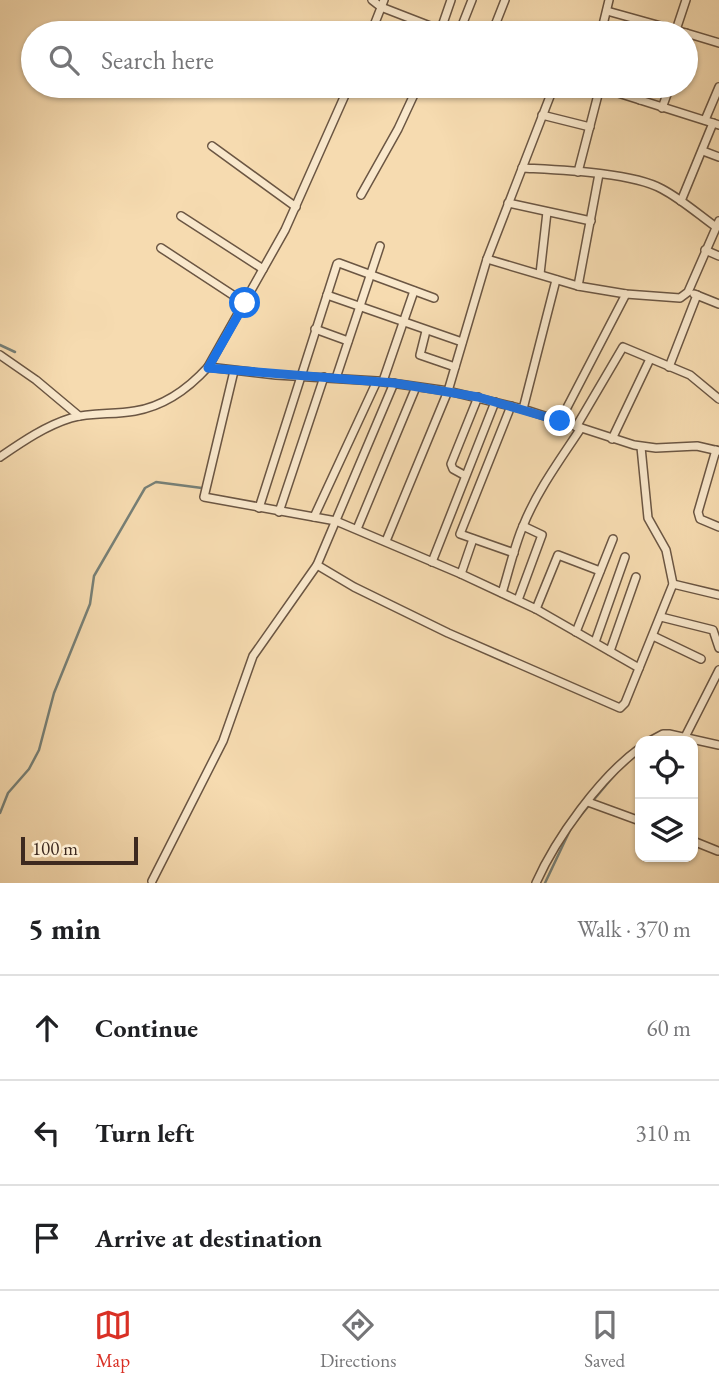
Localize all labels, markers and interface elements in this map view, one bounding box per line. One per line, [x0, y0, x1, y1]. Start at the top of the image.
search box [21, 21, 698, 98]
icon: search [45, 41, 83, 79]
text: Search here [101, 43, 214, 77]
route start [229, 287, 260, 318]
route end [544, 405, 575, 436]
map controls [635, 736, 698, 862]
button: locate [635, 736, 698, 799]
button: layers [635, 799, 698, 862]
scale bar [21, 834, 138, 866]
text: 100 m [32, 836, 78, 861]
text: 5 min [28, 909, 101, 948]
text: Walk · 370 m [577, 914, 691, 944]
icon: ahead [28, 1009, 66, 1047]
text: Continue [95, 1011, 198, 1045]
text: 60 m [646, 1013, 691, 1043]
icon: left [28, 1114, 66, 1152]
text: Turn left [95, 1116, 194, 1150]
text: 310 m [635, 1118, 691, 1148]
icon: arrive [28, 1219, 66, 1257]
text: Arrive at destination [95, 1221, 322, 1255]
tab: Map [94, 1306, 132, 1373]
tab: Directions [320, 1306, 396, 1373]
tab: Saved [584, 1306, 625, 1373]

